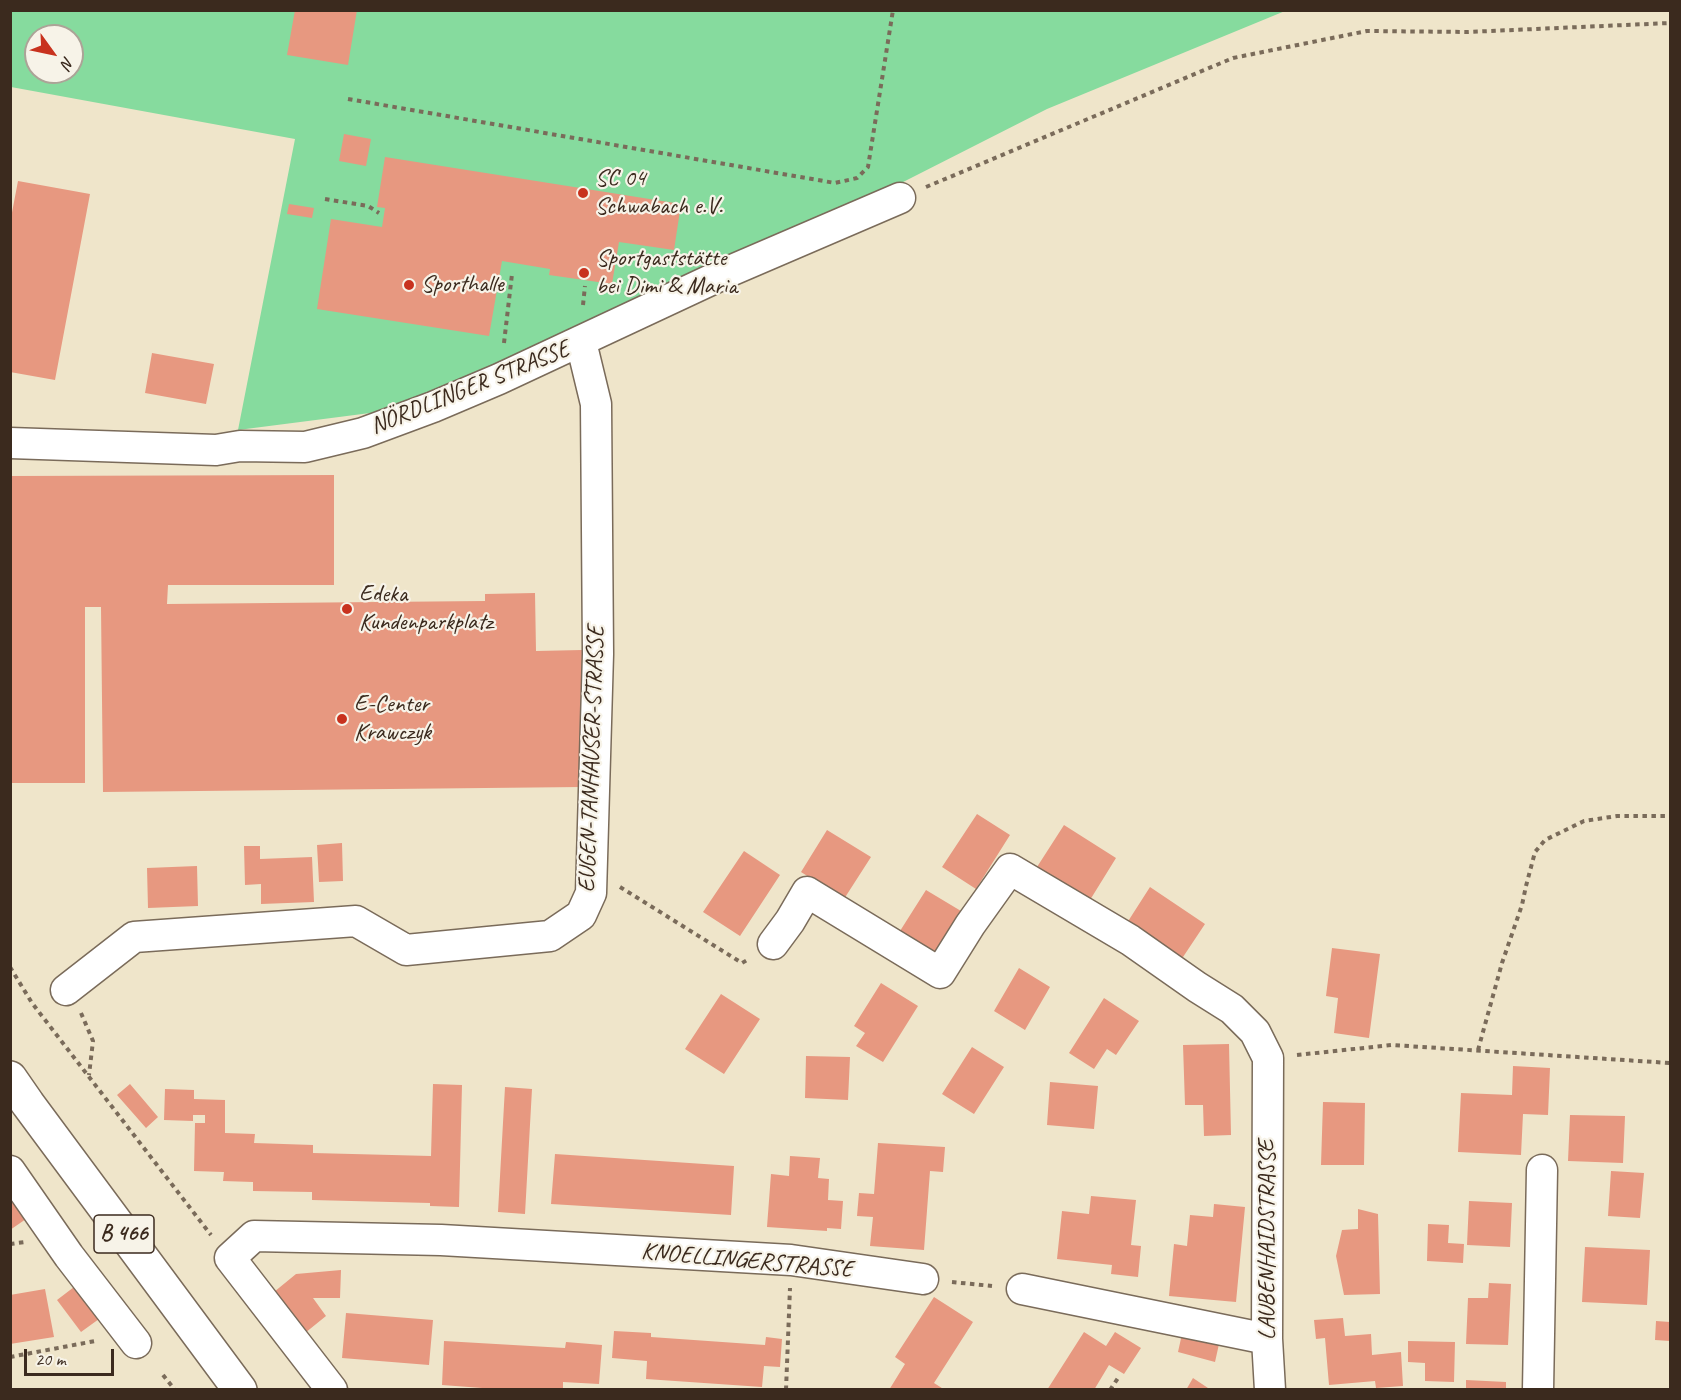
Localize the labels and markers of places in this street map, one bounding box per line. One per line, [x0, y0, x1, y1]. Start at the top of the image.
place label: SC 04 Schwabach e.V. [595, 165, 723, 221]
marker: SC 04 Schwabach e.V. [576, 186, 590, 200]
place label: Sportgaststätte bei Dimi & Maria [596, 245, 737, 301]
marker: Sportgaststätte bei Dimi & Maria [577, 266, 591, 280]
place label: Sporthalle [421, 271, 503, 299]
marker: Sporthalle [402, 278, 416, 292]
place label: Edeka Kundenparkplatz [359, 581, 493, 637]
marker: Edeka Kundenparkplatz [340, 602, 354, 616]
place label: E-Center Krawczyk [354, 691, 431, 747]
marker: E-Center Krawczyk [335, 712, 349, 726]

